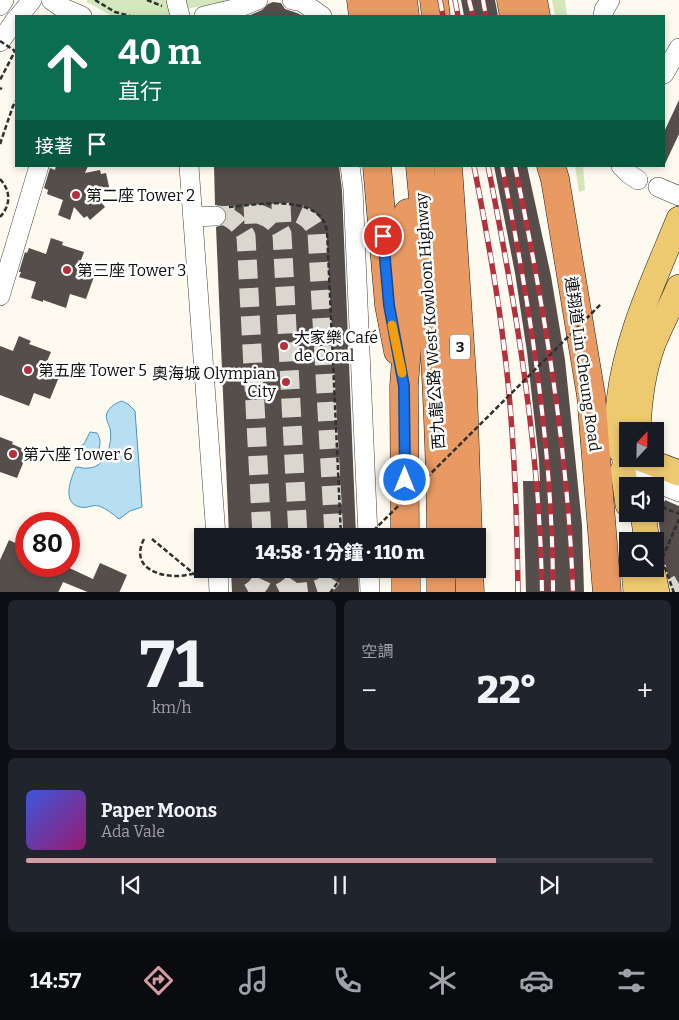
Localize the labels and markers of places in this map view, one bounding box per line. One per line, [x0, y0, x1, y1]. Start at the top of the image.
place label: 第二座 Tower 2 [86, 186, 195, 205]
marker: 第二座 Tower 2 [70, 189, 82, 201]
pin [362, 215, 404, 257]
place label: 第三座 Tower 3 [77, 261, 186, 280]
marker: 第三座 Tower 3 [61, 264, 73, 276]
place label: 大家樂 Café de Coral [294, 328, 378, 365]
marker: 大家樂 Café de Coral [278, 340, 290, 352]
place label: 第五座 Tower 5 [38, 361, 147, 380]
marker: 第五座 Tower 5 [22, 364, 34, 376]
place label: 奧海城 Olympian City [152, 364, 277, 401]
marker: 奧海城 Olympian City [280, 376, 292, 388]
place label: 第六座 Tower 6 [23, 445, 133, 464]
marker: 第六座 Tower 6 [7, 448, 19, 460]

